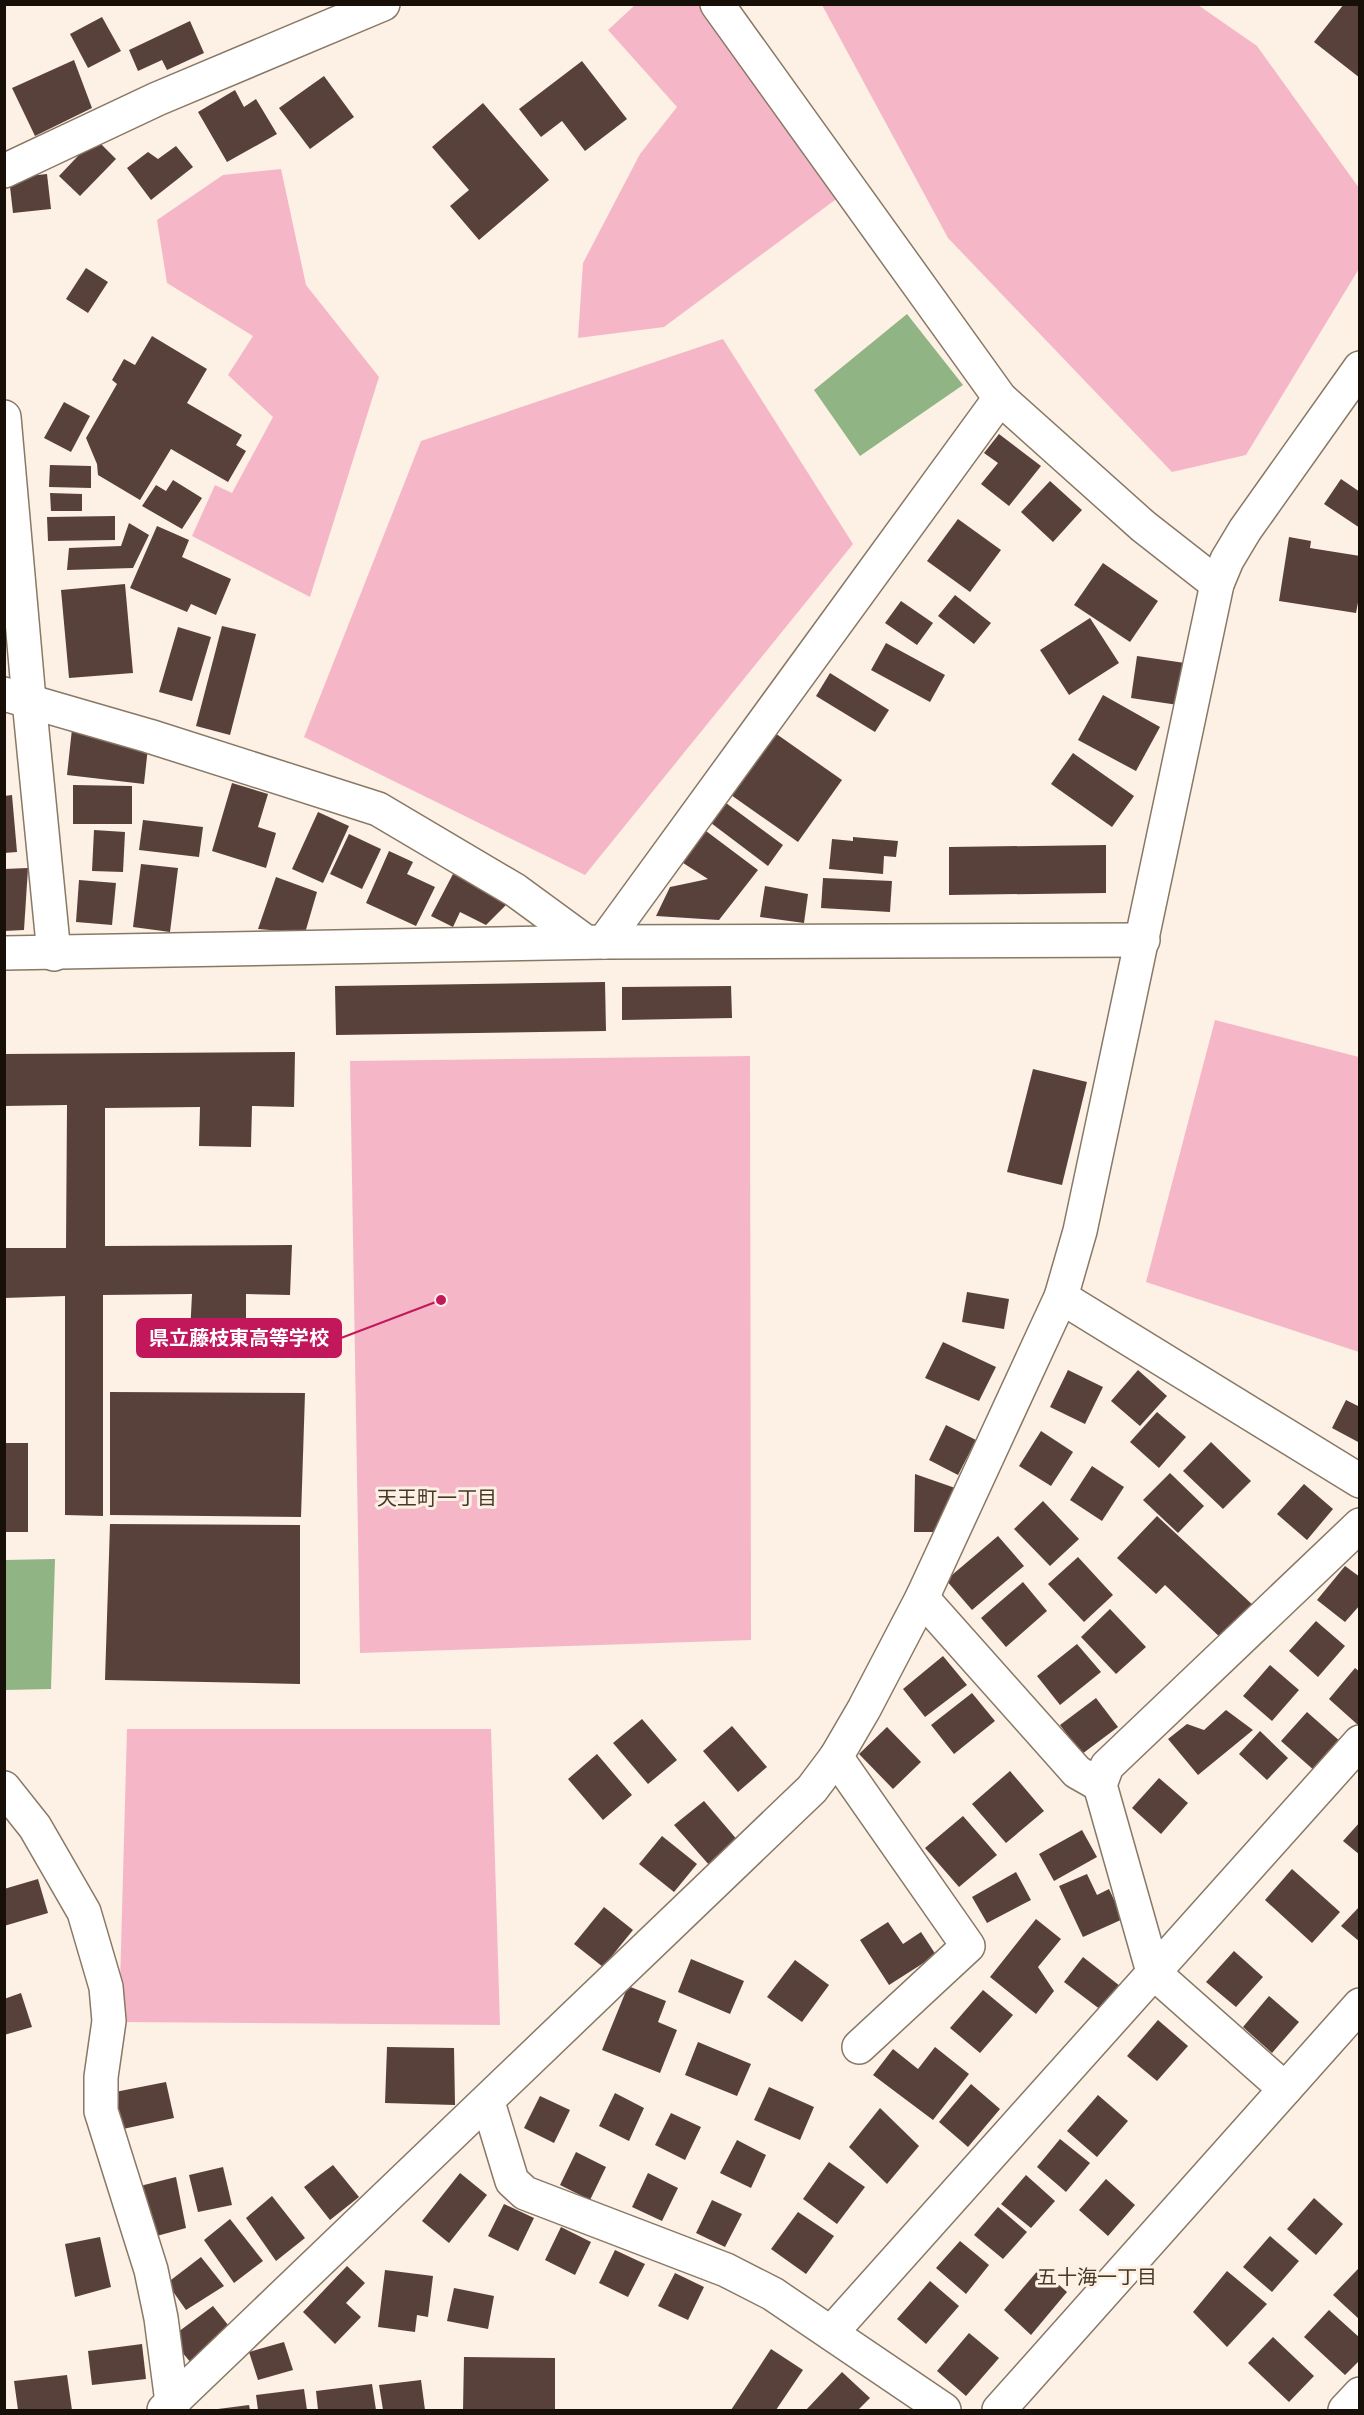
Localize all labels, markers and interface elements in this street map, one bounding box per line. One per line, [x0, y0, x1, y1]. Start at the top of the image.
callout: 県立藤枝東高等学校 [137, 1319, 341, 1357]
text: 県立藤枝東高等学校 [149, 1326, 329, 1350]
district label: 天王町一丁目 [377, 1486, 497, 1510]
district label: 五十海一丁目 [1037, 2265, 1157, 2289]

